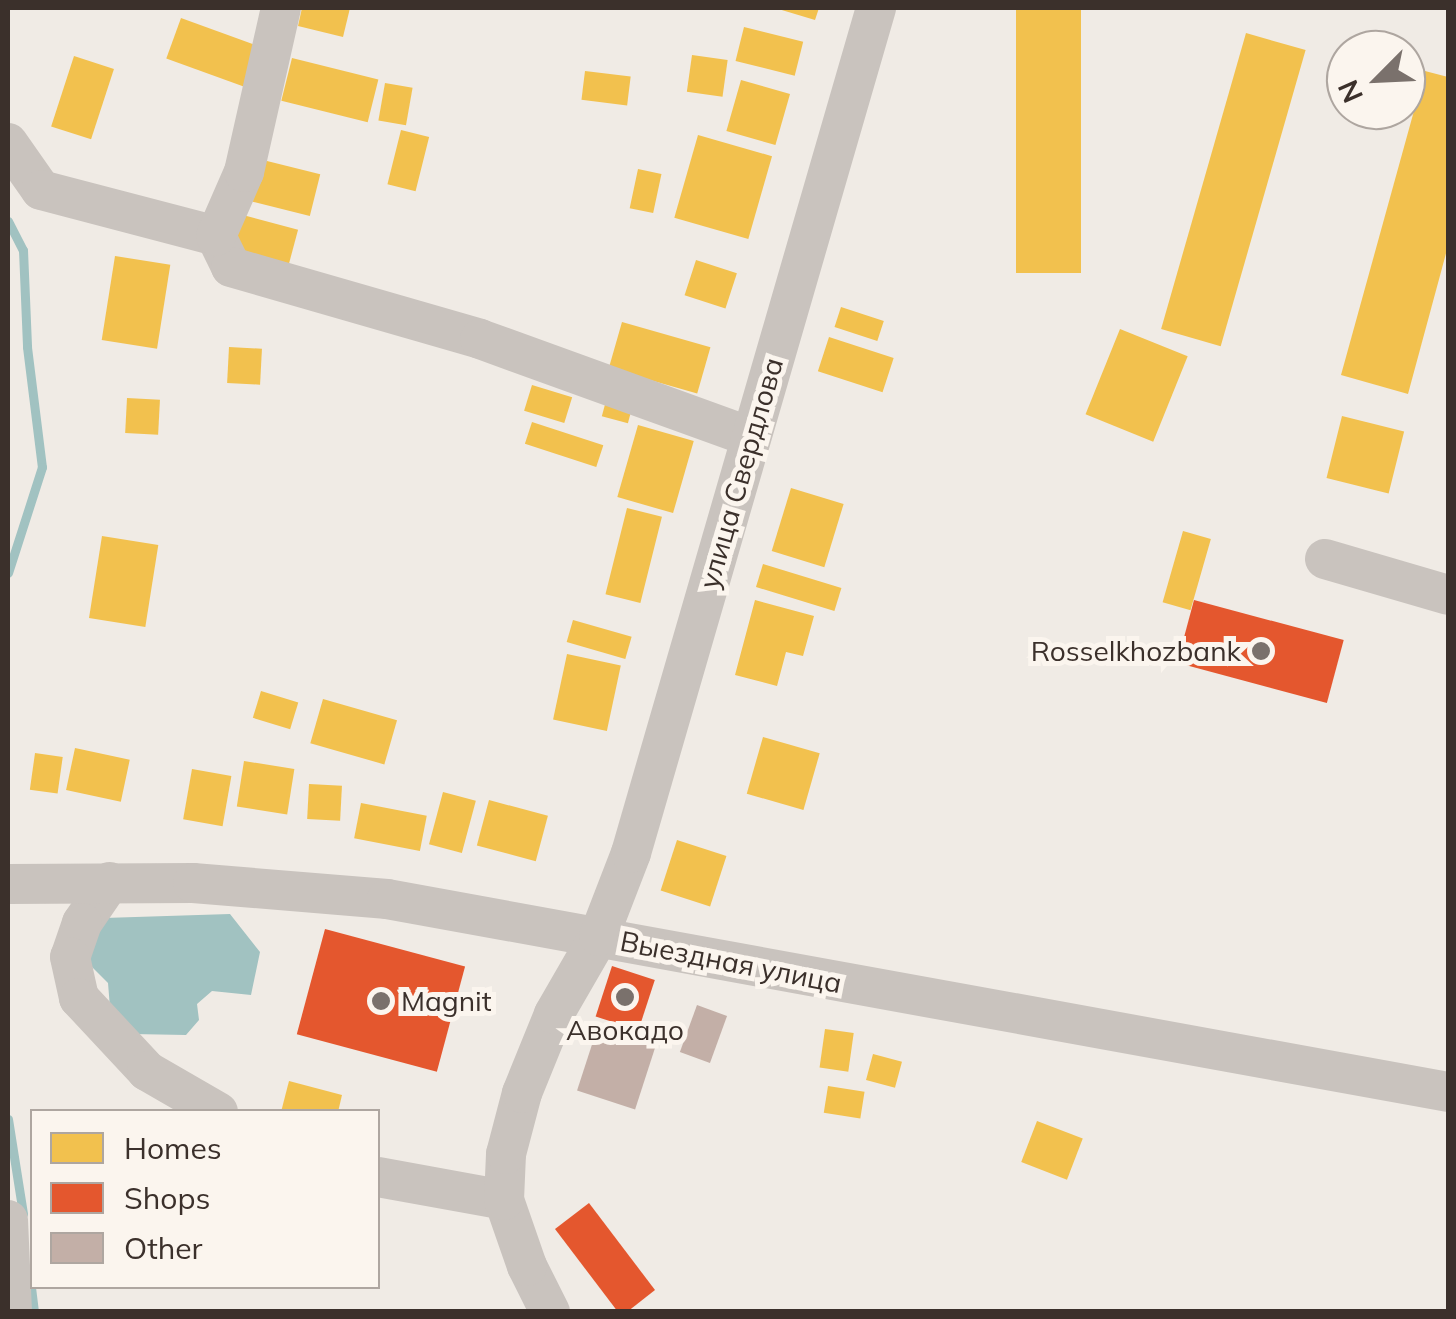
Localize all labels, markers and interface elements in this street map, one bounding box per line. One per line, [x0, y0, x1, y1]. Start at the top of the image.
north arrow [1326, 30, 1426, 130]
text: N [1330, 75, 1370, 108]
street label: улица Свердлова [692, 354, 790, 592]
place label: Rosselkhozbank [1031, 634, 1241, 668]
marker: Rosselkhozbank [1250, 640, 1272, 662]
street label: Выездная улица [617, 924, 845, 1000]
place label: Magnit [401, 984, 492, 1018]
marker: Авокадо [614, 986, 636, 1008]
marker: Magnit [370, 990, 392, 1012]
place label: Авокадо [566, 1013, 684, 1047]
legend [30, 1109, 380, 1289]
text: Homes [124, 1129, 222, 1167]
text: Shops [124, 1179, 210, 1217]
text: Other [124, 1229, 202, 1267]

